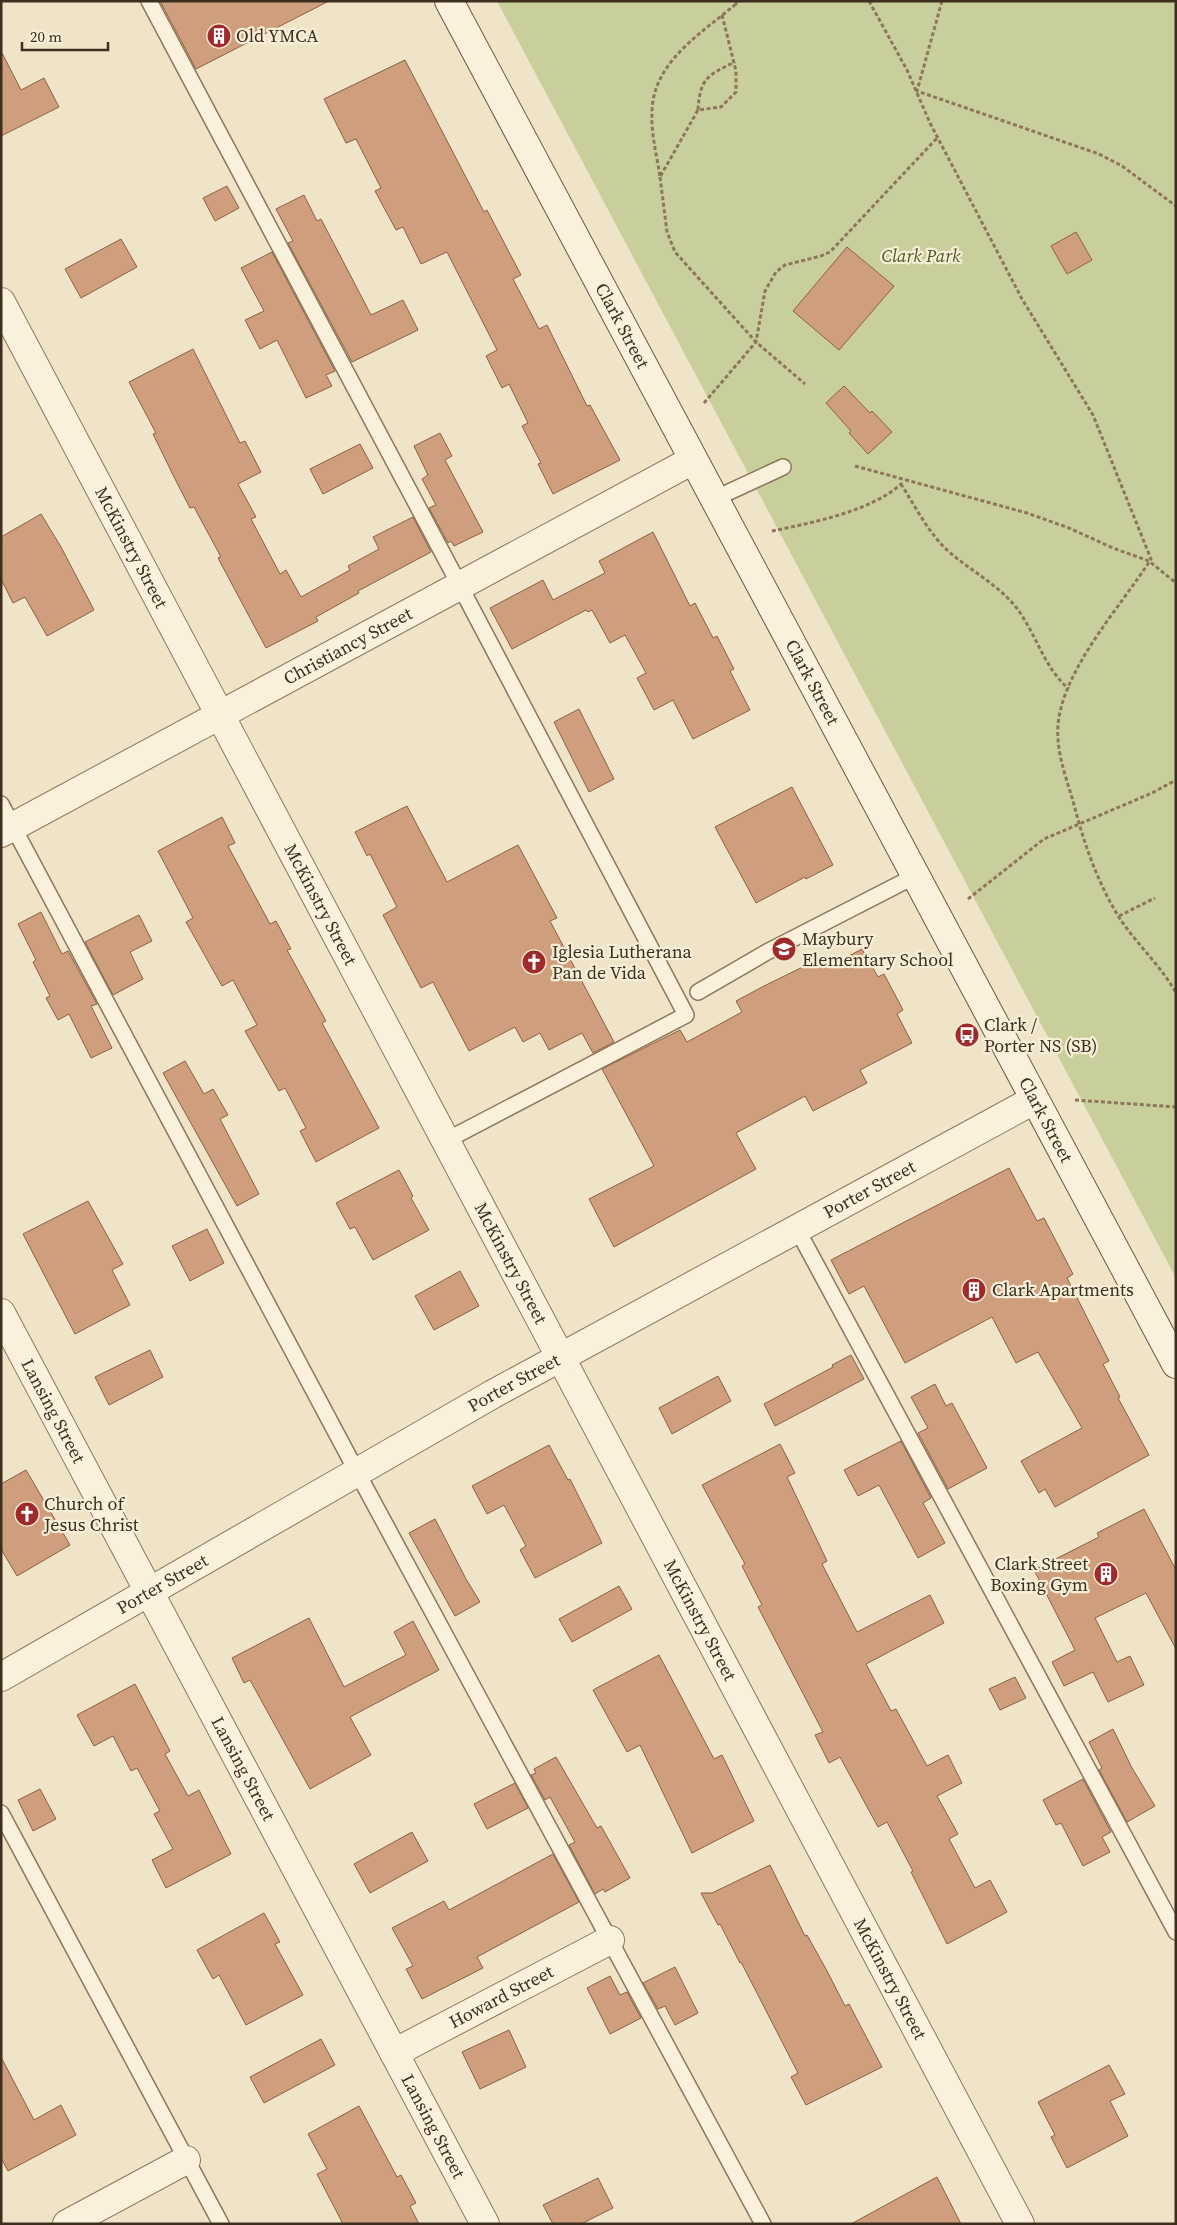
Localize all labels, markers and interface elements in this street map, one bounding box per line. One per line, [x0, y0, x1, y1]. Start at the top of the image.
scale bar [22, 20, 109, 52]
building icon: Old YMCA [206, 23, 232, 49]
place label: Old YMCA [236, 23, 319, 48]
text: 20 m [30, 26, 62, 47]
park label: Clark Park [881, 243, 961, 268]
street label: Clark Street [590, 278, 656, 373]
street label: McKinstry Street [89, 482, 174, 613]
street label: Christiancy Street [279, 601, 417, 691]
street label: Clark Street [780, 635, 846, 729]
street label: McKinstry Street [278, 839, 363, 970]
place label: Maybury Elementary School [802, 926, 953, 972]
school or university icon: Maybury Elementary School [771, 936, 797, 962]
place label: Iglesia Lutherana Pan de Vida [552, 939, 693, 985]
church icon: Iglesia Lutherana Pan de Vida [521, 949, 547, 975]
place label: Clark / Porter NS (SB) [984, 1012, 1097, 1058]
bus stop icon: Clark / Porter NS (SB) [954, 1022, 980, 1048]
street label: Clark Street [1013, 1072, 1079, 1167]
street label: Porter Street [819, 1154, 920, 1224]
street label: McKinstry Street [469, 1198, 554, 1328]
building icon: Clark Apartments [961, 1277, 987, 1303]
place label: Clark Apartments [992, 1277, 1134, 1302]
street label: Porter Street [463, 1347, 564, 1418]
street label: Lansing Street [16, 1354, 92, 1468]
place label: Church of Jesus Christ [43, 1491, 139, 1537]
church icon: Church of Jesus Christ [14, 1501, 40, 1527]
street label: Porter Street [112, 1548, 212, 1620]
place label: Clark Street Boxing Gym [990, 1551, 1088, 1597]
street label: McKinstry Street [658, 1555, 743, 1685]
building icon: Clark Street Boxing Gym [1093, 1561, 1119, 1587]
street label: Lansing Street [206, 1712, 282, 1825]
street label: McKinstry Street [848, 1913, 933, 2044]
street label: Howard Street [444, 1959, 558, 2034]
street label: Lansing Street [396, 2069, 472, 2183]

